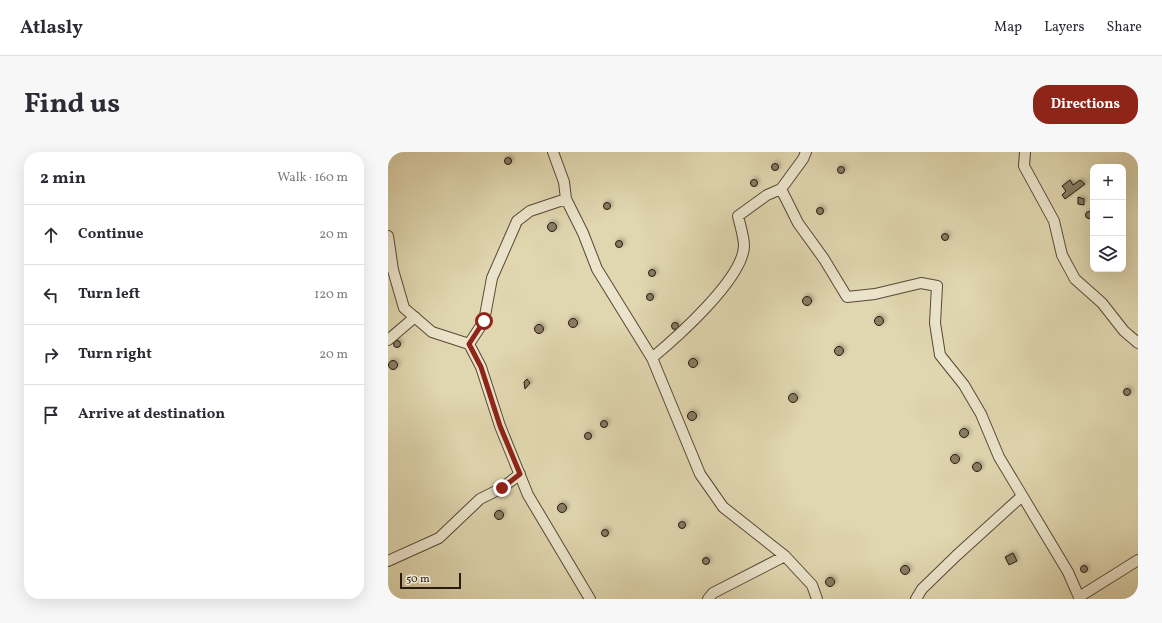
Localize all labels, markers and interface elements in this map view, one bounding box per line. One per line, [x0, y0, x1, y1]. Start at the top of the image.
text: Atlasly [20, 15, 83, 41]
text: Map [994, 18, 1022, 37]
text: Layers [1044, 18, 1084, 37]
text: Share [1106, 18, 1142, 37]
text: Find us [24, 85, 120, 124]
button: Directions [1033, 85, 1138, 124]
map controls [1090, 164, 1126, 272]
button: + [1090, 164, 1126, 200]
text: 2 min [40, 167, 86, 190]
text: Walk · 160 m [277, 169, 348, 187]
button: − [1090, 200, 1126, 236]
icon: ahead [40, 224, 62, 246]
text: Continue [78, 224, 143, 245]
text: 20 m [319, 226, 348, 244]
button: layers [1090, 236, 1126, 272]
icon: left [40, 284, 62, 306]
text: Turn left [78, 284, 140, 305]
text: 120 m [314, 286, 348, 304]
route start [475, 312, 493, 330]
icon: right [40, 344, 62, 366]
text: Turn right [78, 344, 152, 365]
text: 20 m [319, 346, 348, 364]
icon: arrive [40, 404, 62, 426]
text: Arrive at destination [78, 404, 225, 425]
route end [493, 479, 511, 497]
scale bar [400, 571, 461, 590]
text: 50 m [406, 572, 430, 587]

